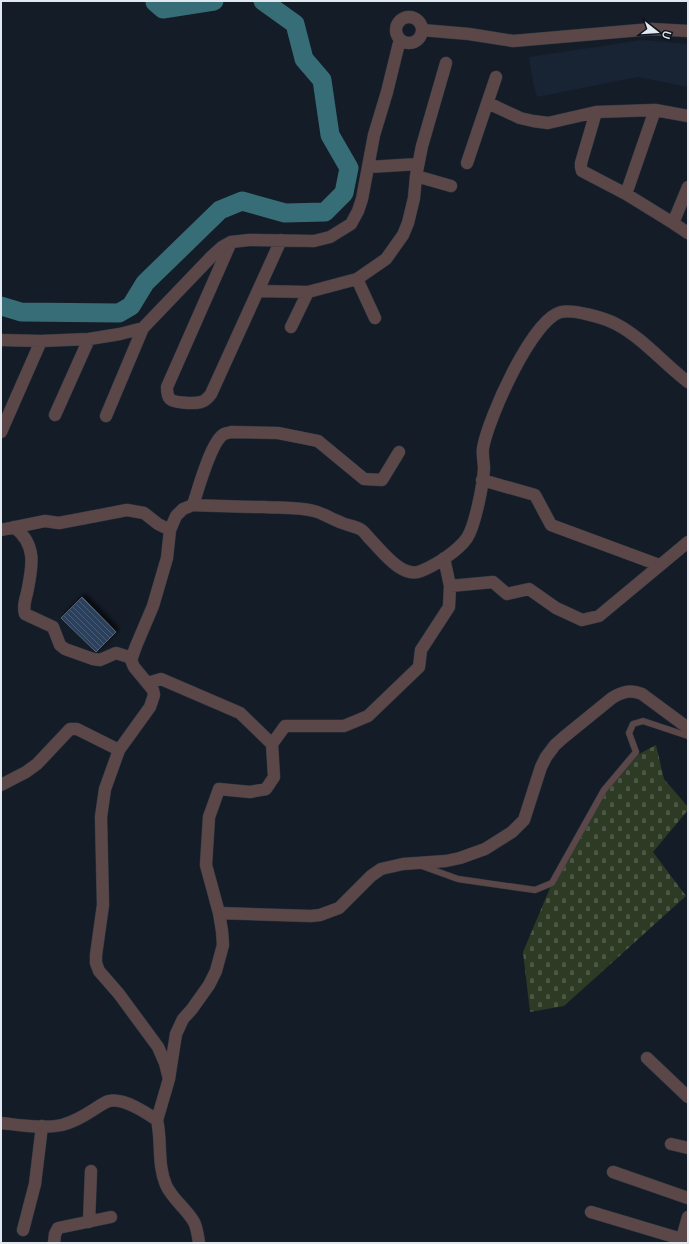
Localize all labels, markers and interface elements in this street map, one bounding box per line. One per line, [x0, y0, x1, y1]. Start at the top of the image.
north arrow [637, 12, 677, 52]
text: U [659, 29, 675, 41]

